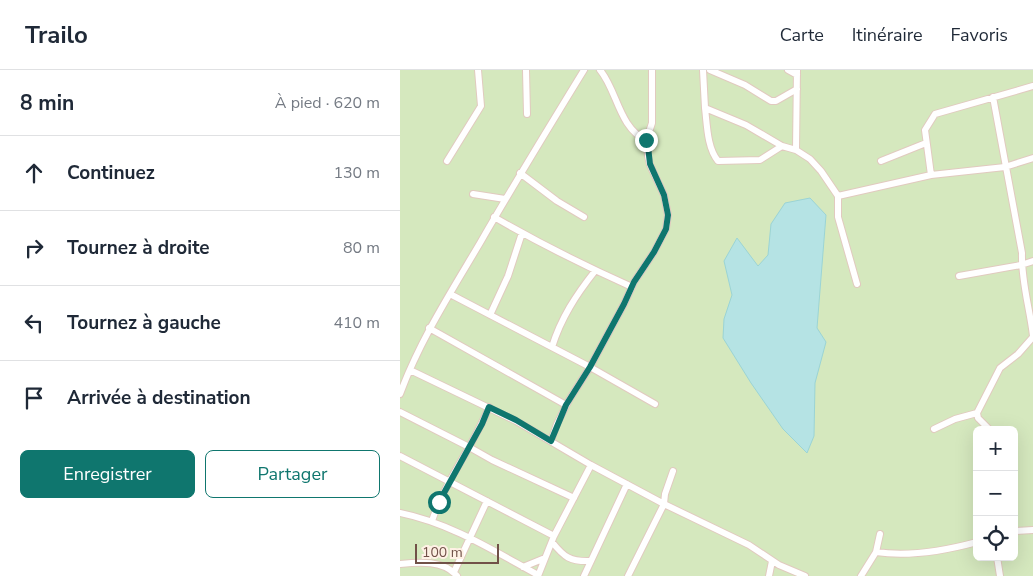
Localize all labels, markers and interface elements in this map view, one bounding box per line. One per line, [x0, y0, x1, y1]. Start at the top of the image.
text: Trailo [25, 19, 88, 51]
text: Carte [780, 23, 824, 47]
text: Itinéraire [852, 23, 923, 47]
text: Favoris [951, 23, 1008, 47]
text: 8 min [20, 89, 74, 117]
text: À pied · 620 m [275, 92, 380, 114]
route end [635, 129, 658, 152]
icon: ahead [20, 159, 48, 187]
text: Continuez [67, 160, 155, 186]
text: 130 m [333, 162, 380, 184]
icon: right [20, 234, 48, 262]
text: Tournez à droite [67, 235, 210, 261]
text: 80 m [343, 237, 380, 259]
icon: left [20, 309, 48, 337]
text: Tournez à gauche [67, 310, 221, 336]
text: 410 m [333, 312, 380, 334]
icon: arrive [20, 384, 48, 412]
text: Arrivée à destination [67, 385, 251, 411]
map controls [973, 426, 1018, 561]
button: + [973, 426, 1018, 471]
button: Enregistrer [20, 450, 195, 498]
button: Partager [205, 450, 380, 498]
button: − [973, 471, 1018, 516]
route start [428, 491, 451, 514]
button: locate [973, 516, 1018, 561]
scale bar [415, 541, 499, 564]
text: 100 m [422, 543, 463, 562]

